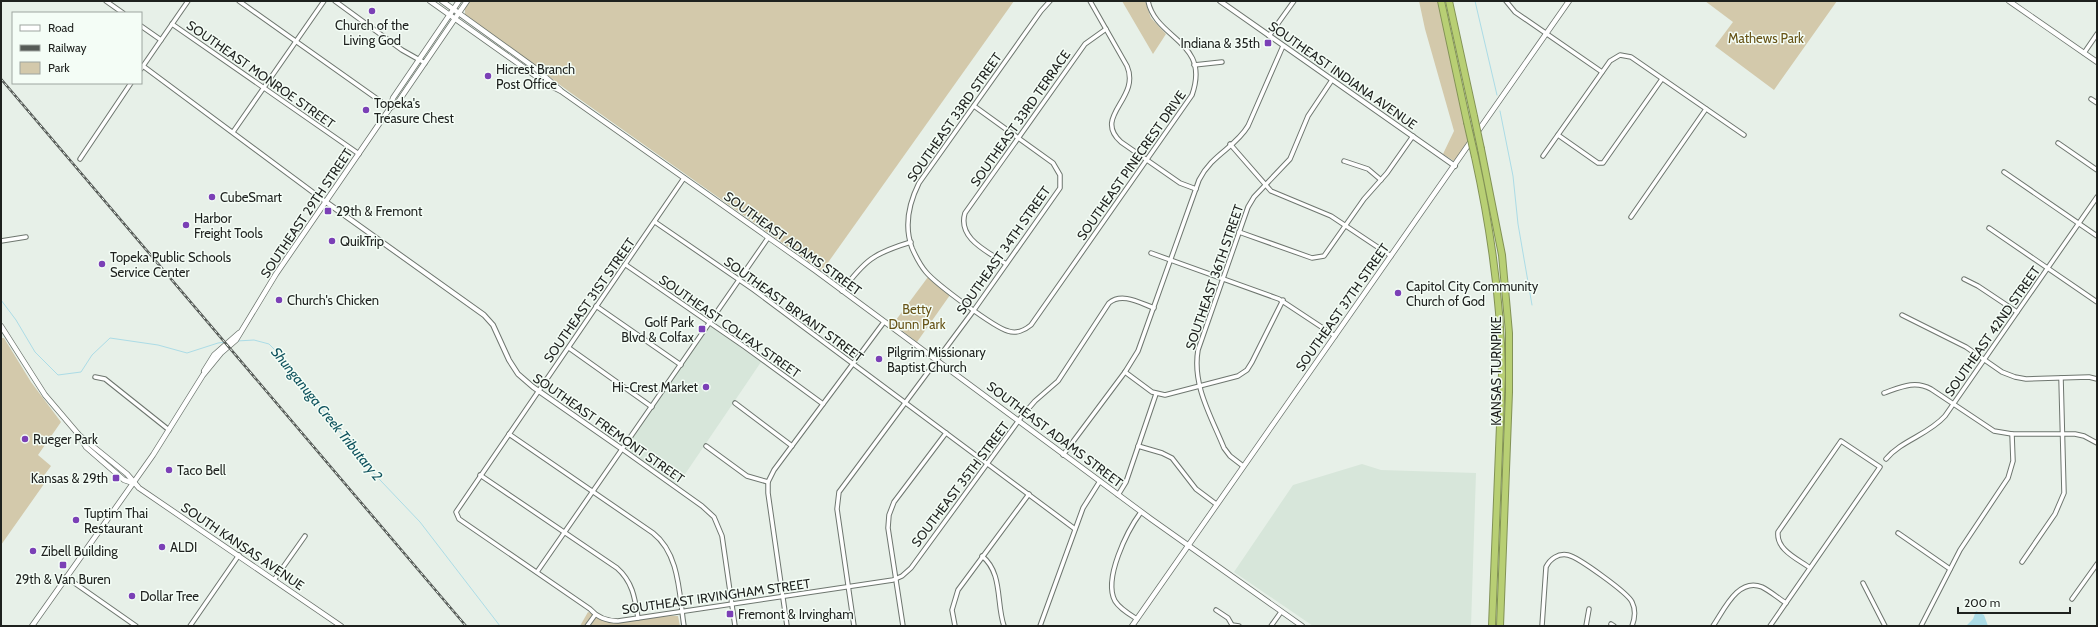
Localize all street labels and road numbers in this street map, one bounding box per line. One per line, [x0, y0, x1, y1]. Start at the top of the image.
street label: SOUTHEAST MONROE STREET [184, 17, 338, 131]
street label: SOUTHEAST INDIANA AVENUE [1266, 18, 1420, 132]
street label: SOUTHEAST 33RD TERRACE [967, 47, 1073, 189]
street label: SOUTHEAST 33RD STREET [903, 49, 1005, 185]
street label: SOUTHEAST PINECREST DRIVE [1073, 87, 1189, 243]
street label: SOUTHEAST 29TH STREET [257, 145, 355, 281]
street label: SOUTHEAST 34TH STREET [953, 183, 1053, 317]
street label: SOUTHEAST ADAMS STREET [721, 188, 865, 298]
street label: SOUTHEAST 36TH STREET [1182, 202, 1246, 352]
street label: SOUTHEAST 31ST STREET [540, 235, 638, 365]
street label: SOUTHEAST 37TH STREET [1292, 240, 1392, 374]
street label: SOUTHEAST BRYANT STREET [721, 253, 867, 365]
street label: SOUTHEAST 42ND STREET [1941, 263, 2043, 399]
street label: SOUTHEAST COLFAX STREET [656, 271, 804, 381]
street label: KANSAS TURNPIKE [1488, 316, 1504, 426]
street label: SOUTHEAST FREMONT STREET [530, 370, 688, 486]
street label: SOUTHEAST ADAMS STREET [984, 378, 1126, 490]
street label: SOUTHEAST 35TH STREET [908, 418, 1012, 550]
street label: SOUTH KANSAS AVENUE [178, 499, 308, 593]
street label: SOUTHEAST IRVINGHAM STREET [621, 575, 811, 617]

